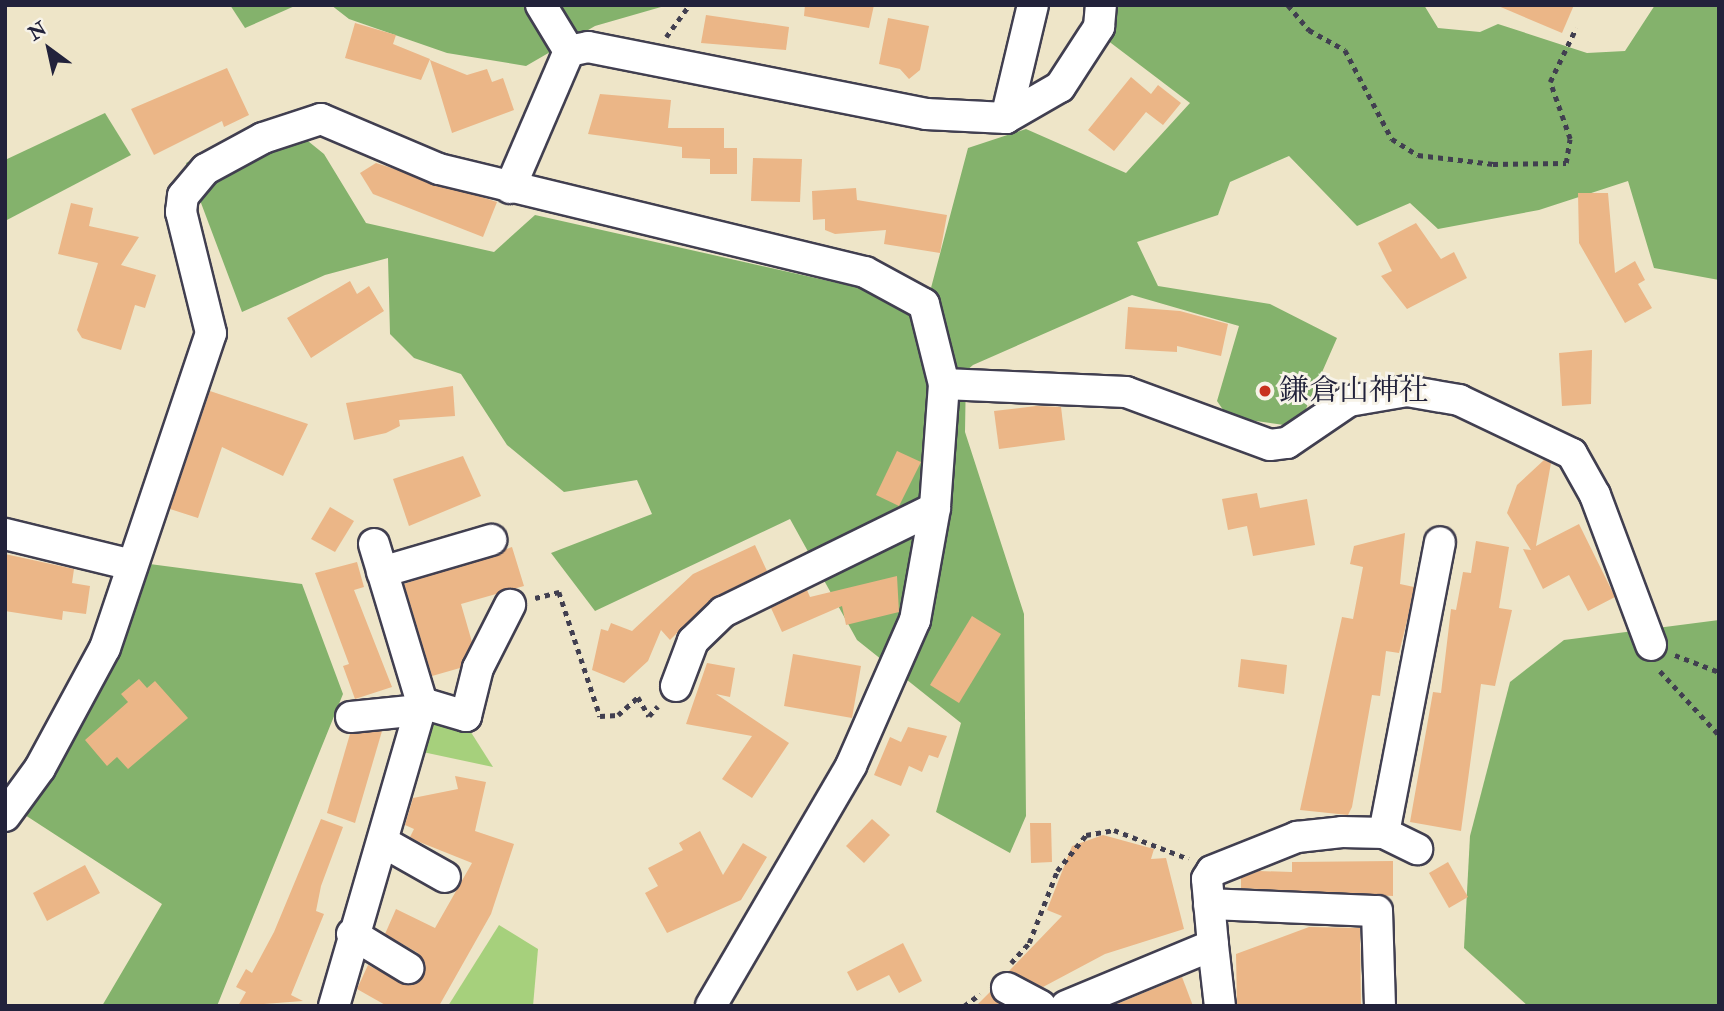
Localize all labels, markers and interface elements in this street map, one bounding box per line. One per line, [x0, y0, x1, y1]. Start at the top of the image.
north arrow [14, 14, 84, 84]
text: N [24, 17, 51, 46]
place label: 鎌倉山神社 [1279, 373, 1429, 409]
marker: 鎌倉山神社 [1257, 383, 1273, 399]

